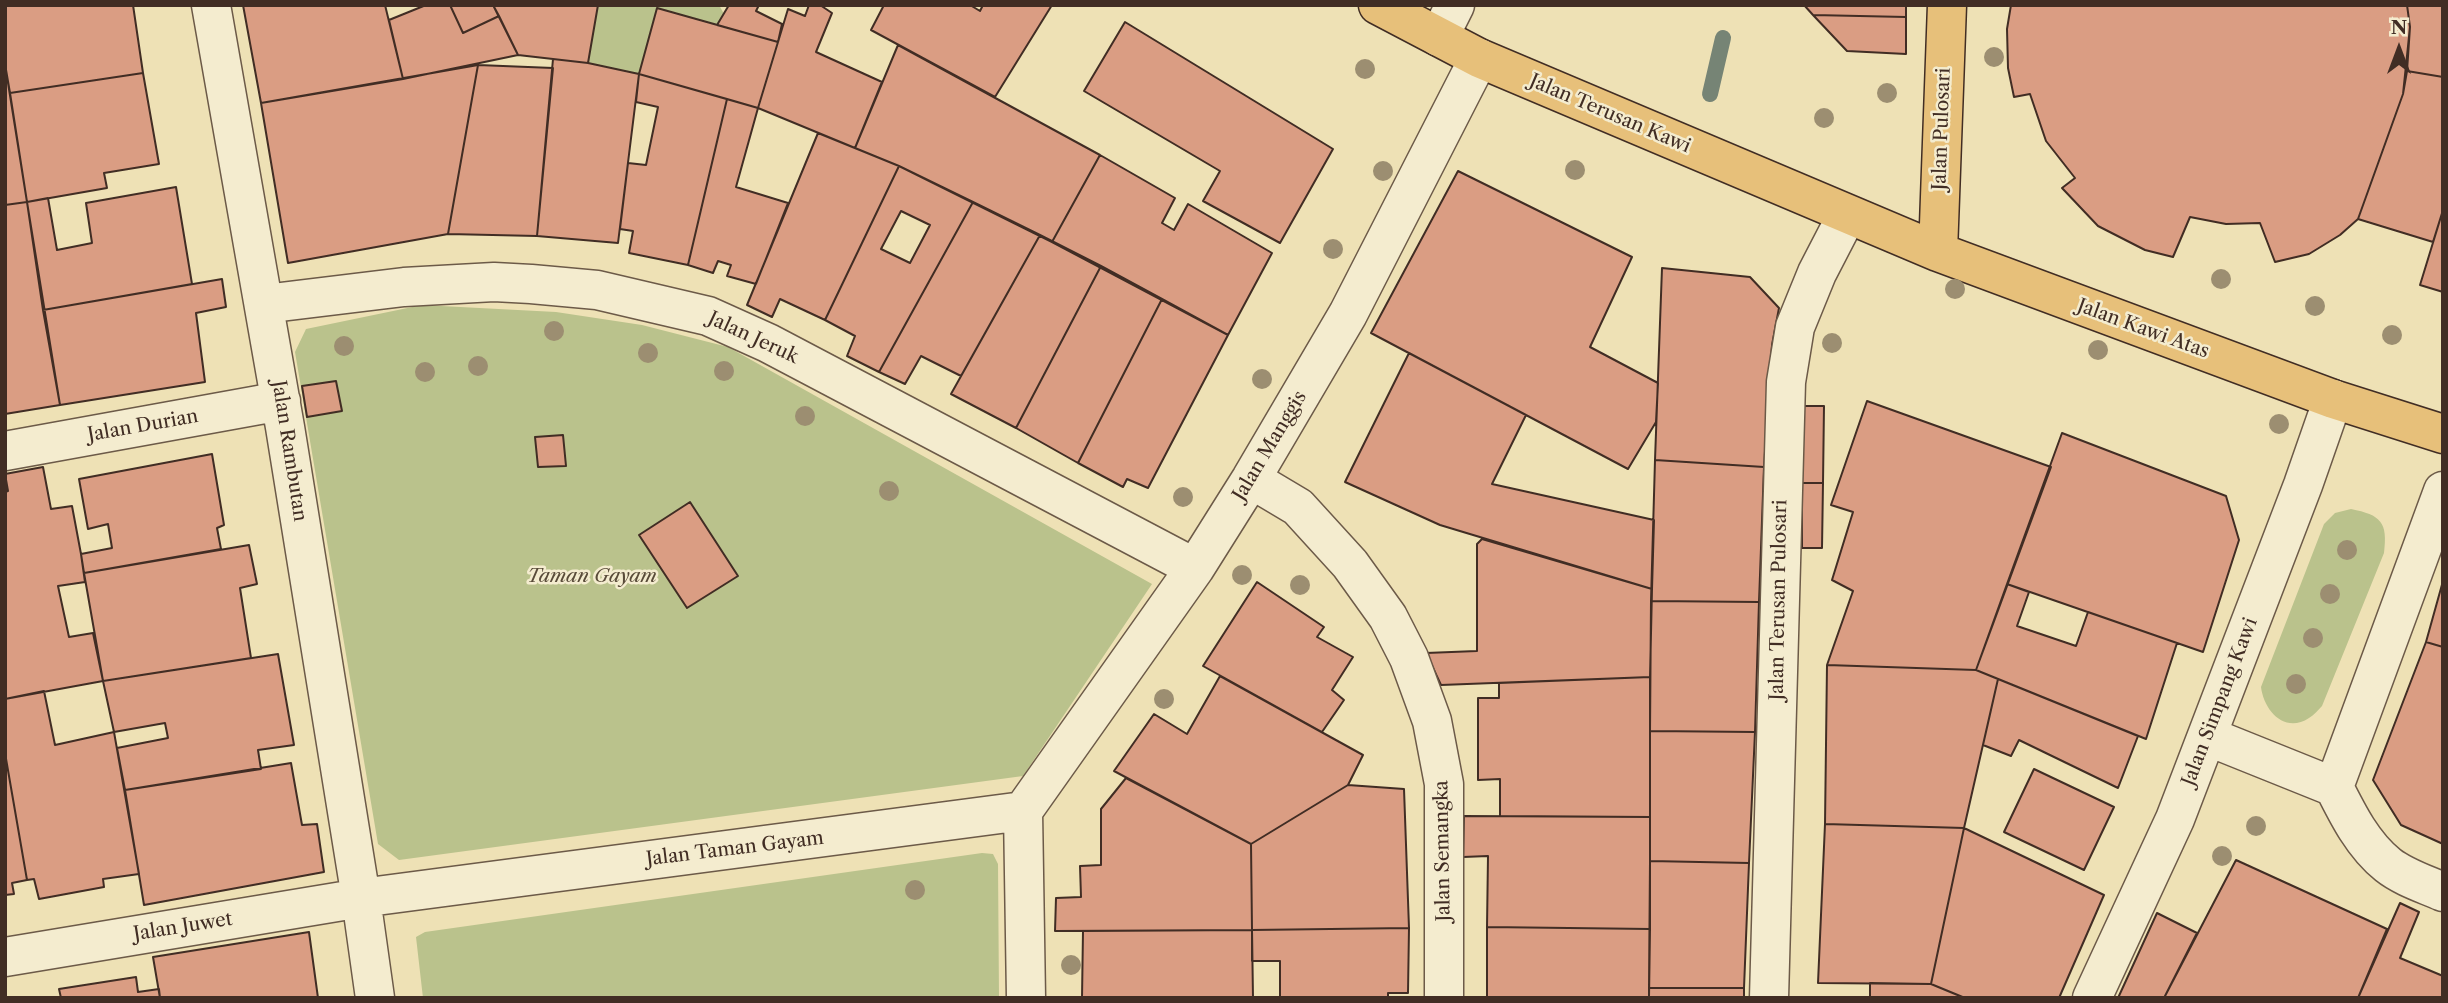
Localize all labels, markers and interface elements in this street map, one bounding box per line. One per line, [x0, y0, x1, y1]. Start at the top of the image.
north arrow [2364, 14, 2434, 84]
text: N [2391, 16, 2407, 39]
street label: Jalan Pulosari [1928, 67, 1956, 191]
street label: Jalan Terusan Kawi [1526, 70, 1694, 158]
street label: Jalan Kawi Atas [2074, 295, 2212, 363]
street label: Jalan Jeruk [704, 307, 802, 369]
street label: Jalan Rambutan [267, 379, 311, 523]
street label: Jalan Manggis [1228, 387, 1312, 505]
street label: Jalan Durian [86, 405, 200, 447]
street label: Jalan Terusan Pulosari [1766, 499, 1792, 701]
park label: Taman Gayam [527, 566, 657, 588]
street label: Jalan Simpang Kawi [2177, 615, 2263, 789]
street label: Jalan Semangka [1430, 780, 1456, 922]
street label: Jalan Taman Gayam [645, 827, 825, 871]
street label: Jalan Juwet [132, 908, 234, 946]

